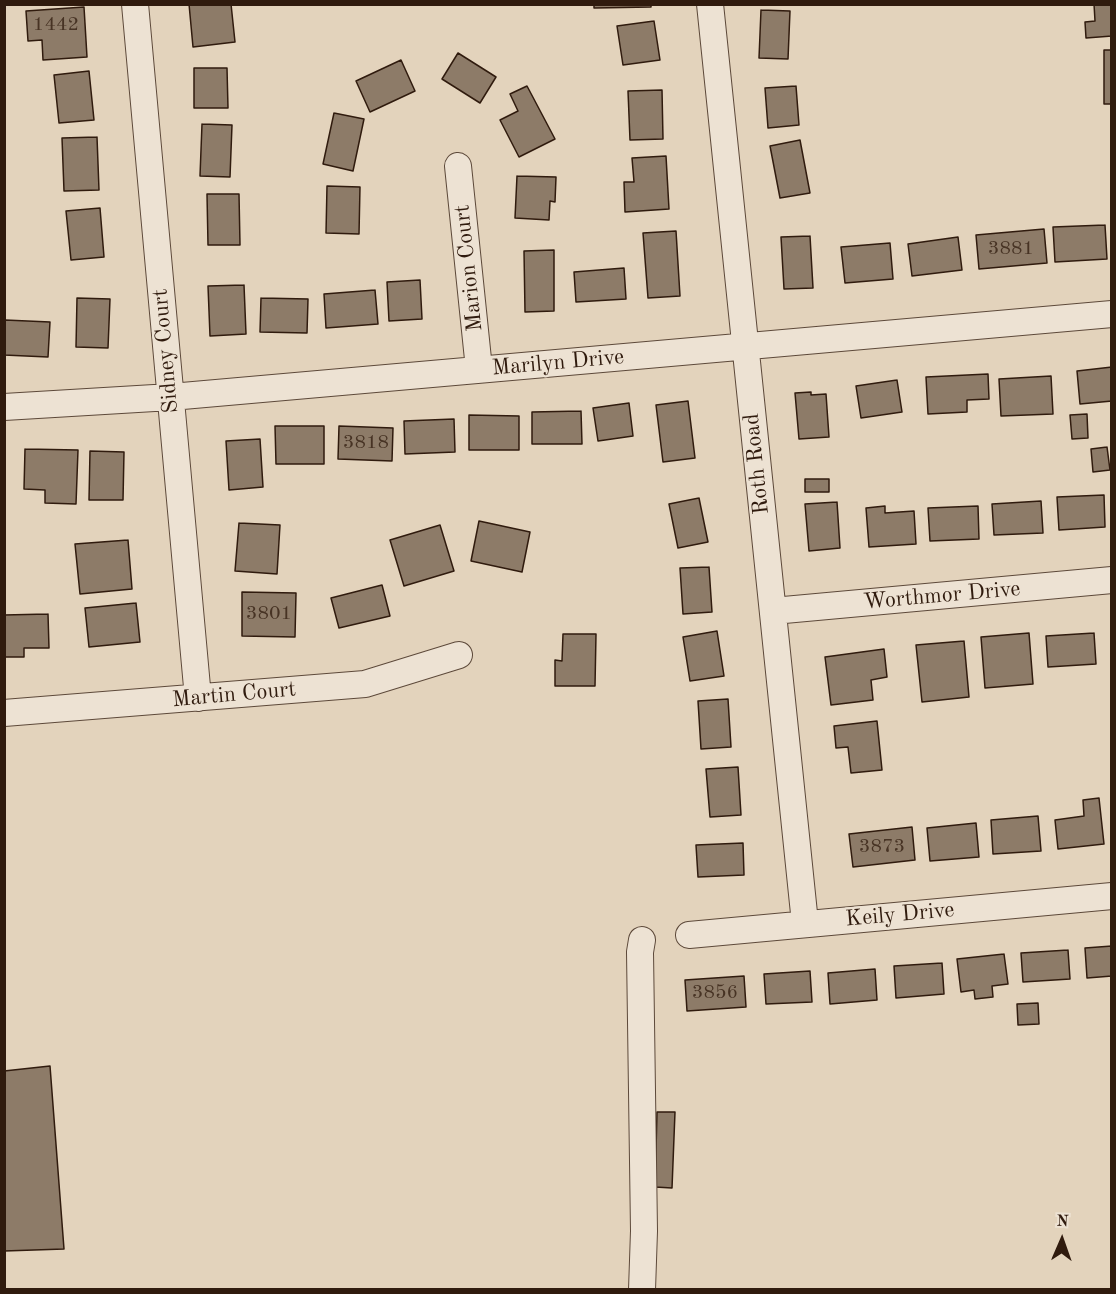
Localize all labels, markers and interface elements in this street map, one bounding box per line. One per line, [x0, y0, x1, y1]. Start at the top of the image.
house number: 1442 [33, 13, 79, 37]
street label: Marion Court [449, 203, 489, 333]
house number: 3881 [988, 237, 1034, 261]
street label: Sidney Court [147, 288, 185, 414]
street label: Marilyn Drive [491, 344, 625, 382]
street label: Roth Road [739, 412, 775, 516]
house number: 3818 [343, 431, 389, 455]
street label: Worthmor Drive [862, 576, 1022, 616]
house number: 3801 [246, 602, 292, 626]
street label: Martin Court [171, 676, 297, 714]
house number: 3873 [859, 835, 905, 859]
street label: Keily Drive [844, 897, 956, 933]
house number: 3856 [692, 981, 738, 1005]
north arrow [1032, 1210, 1092, 1270]
text: N [1056, 1214, 1069, 1230]

